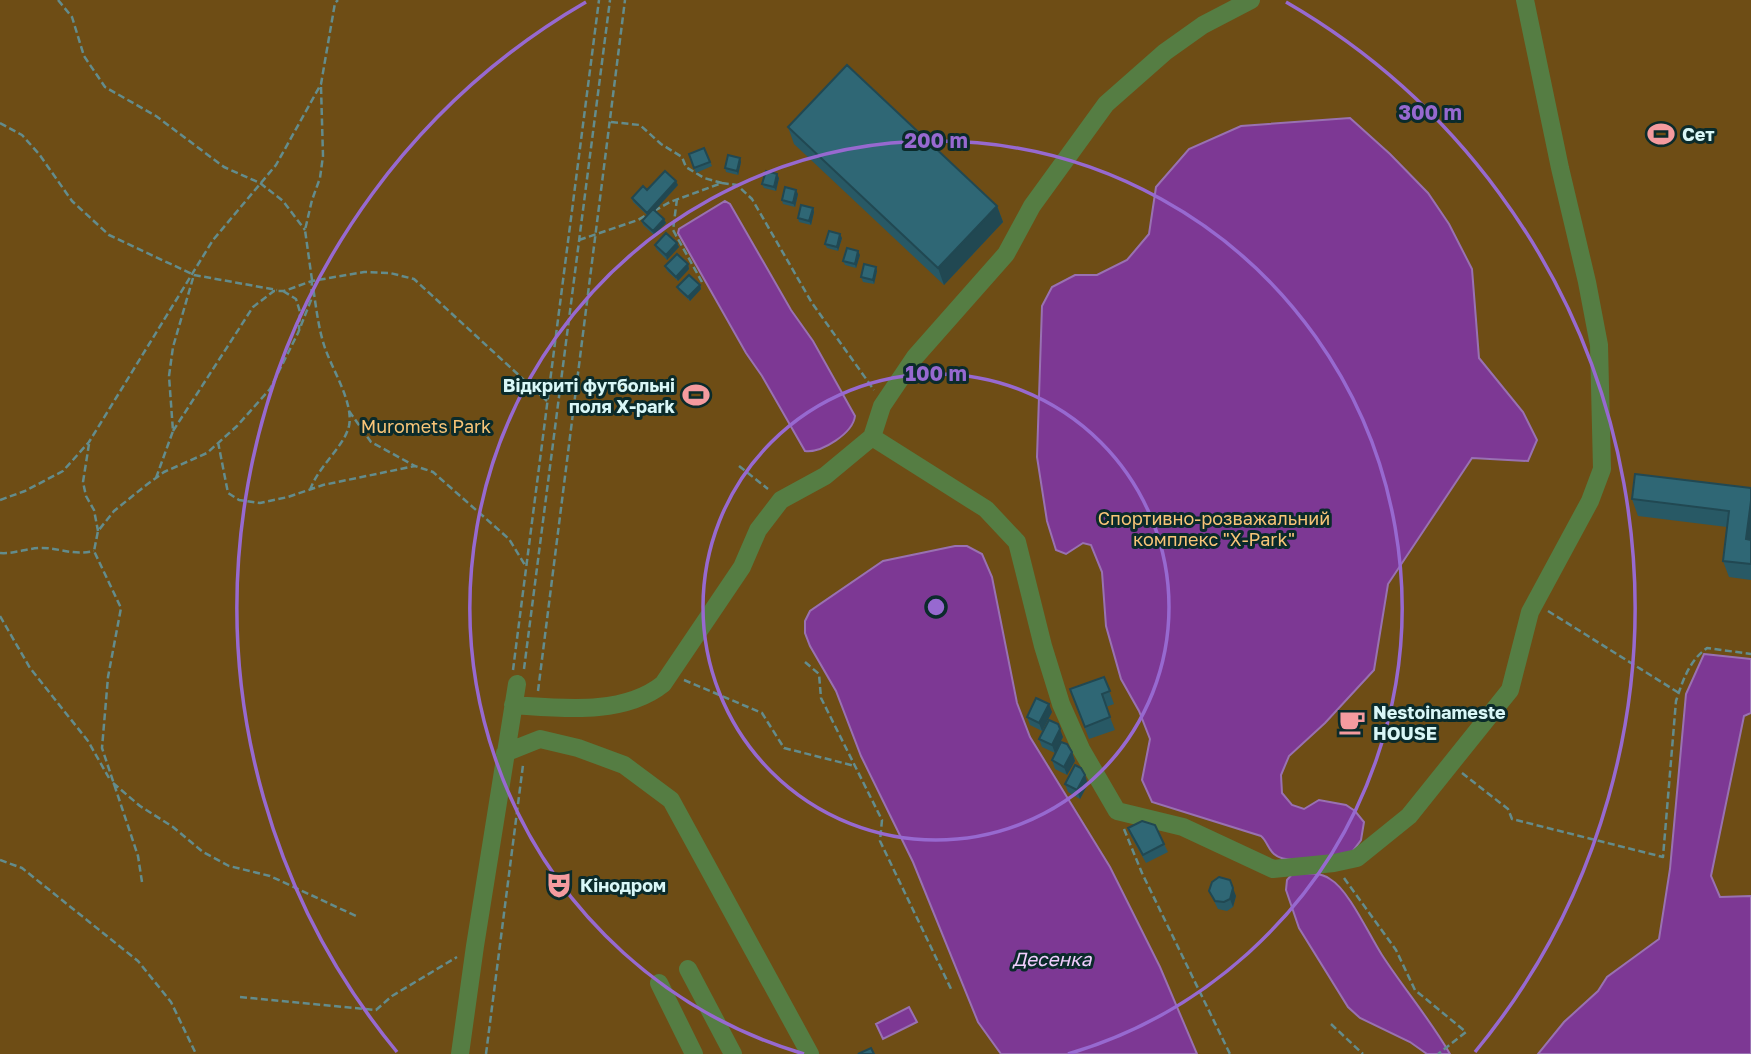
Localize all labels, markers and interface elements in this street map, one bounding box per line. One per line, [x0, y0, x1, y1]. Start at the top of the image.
text: 300 m [1398, 99, 1462, 125]
sports icon: Сет [1646, 119, 1676, 149]
place label: Сет [1682, 123, 1715, 145]
text: 200 m [904, 127, 968, 153]
text: 100 m [905, 360, 967, 386]
place label: Відкриті футбольні поля X-park [503, 374, 676, 417]
sports icon: Відкриті футбольні поля X-park [681, 380, 711, 410]
park label: Muromets Park [361, 415, 491, 437]
park label: Спортивно-розважальний комплекс "Х-Park" [1098, 507, 1330, 550]
centre of rings [924, 595, 948, 619]
place label: Nestoinameste HOUSE [1373, 701, 1506, 744]
cafe icon: Nestoinameste HOUSE [1337, 707, 1367, 737]
theatre icon: Кінодром [544, 870, 574, 900]
place label: Кінодром [580, 874, 666, 896]
water label: Десенка [1011, 947, 1093, 970]

